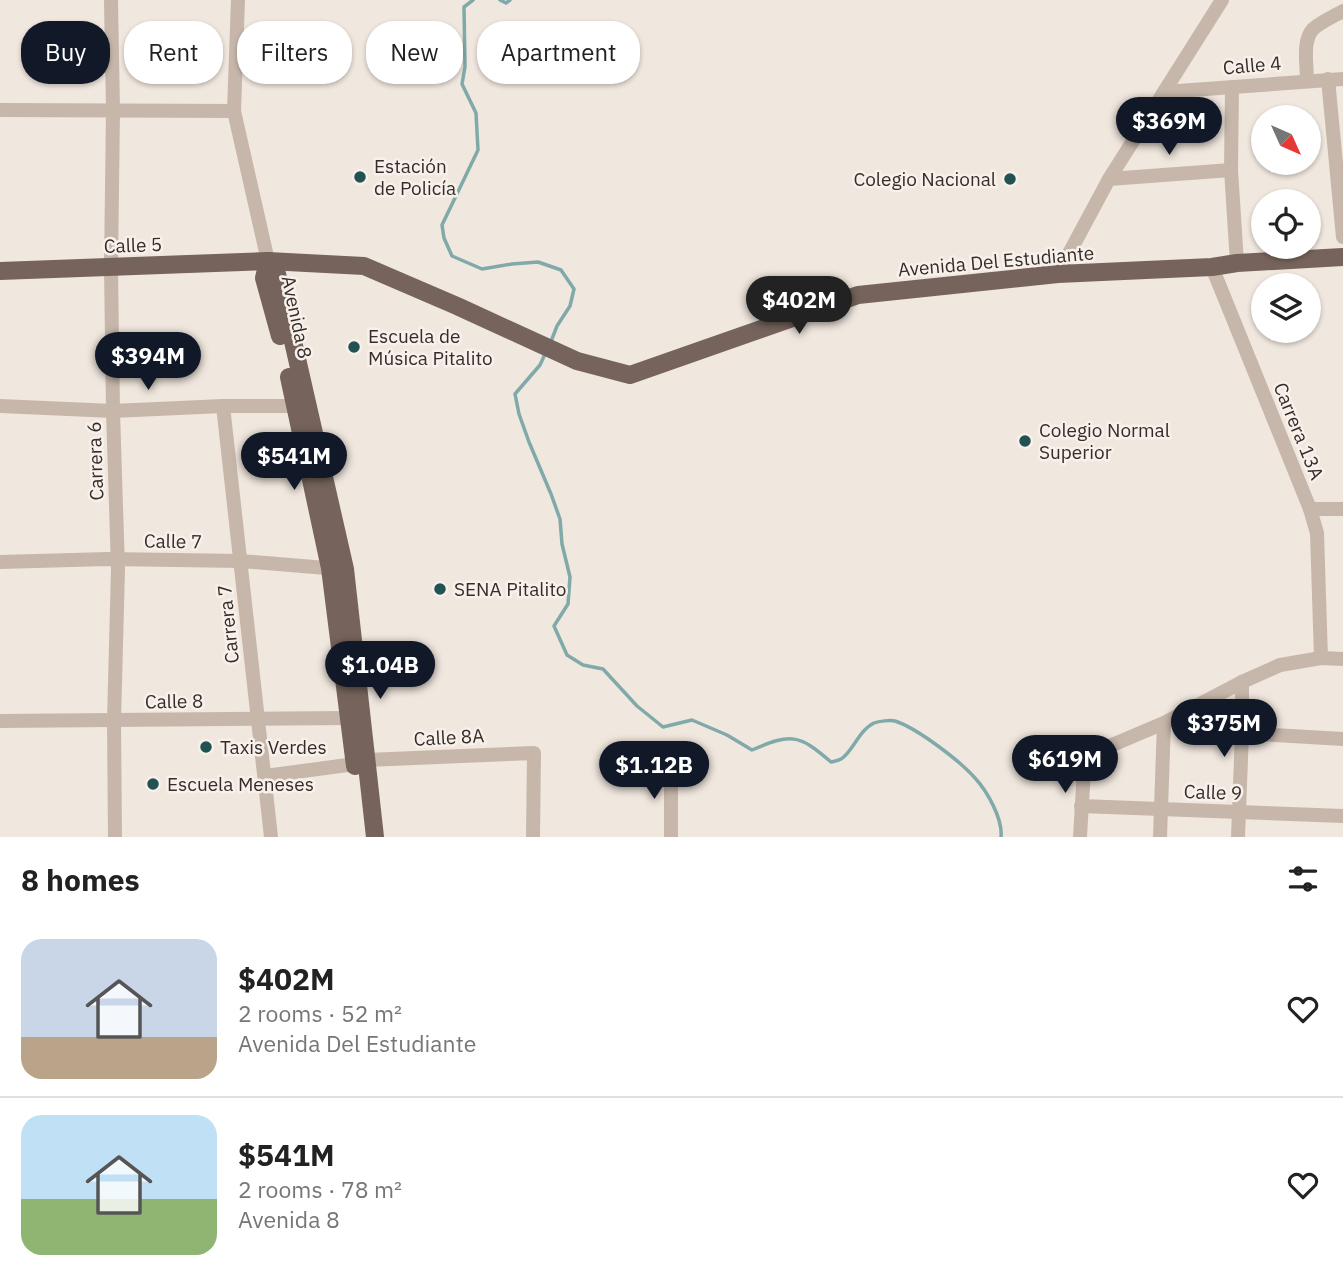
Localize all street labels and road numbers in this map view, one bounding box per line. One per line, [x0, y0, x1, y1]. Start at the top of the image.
street label: Calle 4 [1222, 50, 1282, 80]
street label: Calle 5 [103, 232, 163, 258]
street label: Avenida Del Estudiante [897, 240, 1095, 282]
street label: Avenida 8 [277, 273, 317, 361]
street label: Carrera 13A [1269, 379, 1329, 483]
street label: Carrera 6 [82, 421, 108, 501]
street label: Calle 7 [144, 528, 202, 554]
street label: Carrera 7 [212, 583, 244, 665]
street label: Calle 8 [145, 688, 203, 714]
street label: Calle 8A [413, 723, 485, 751]
street label: Calle 9 [1183, 779, 1243, 805]

